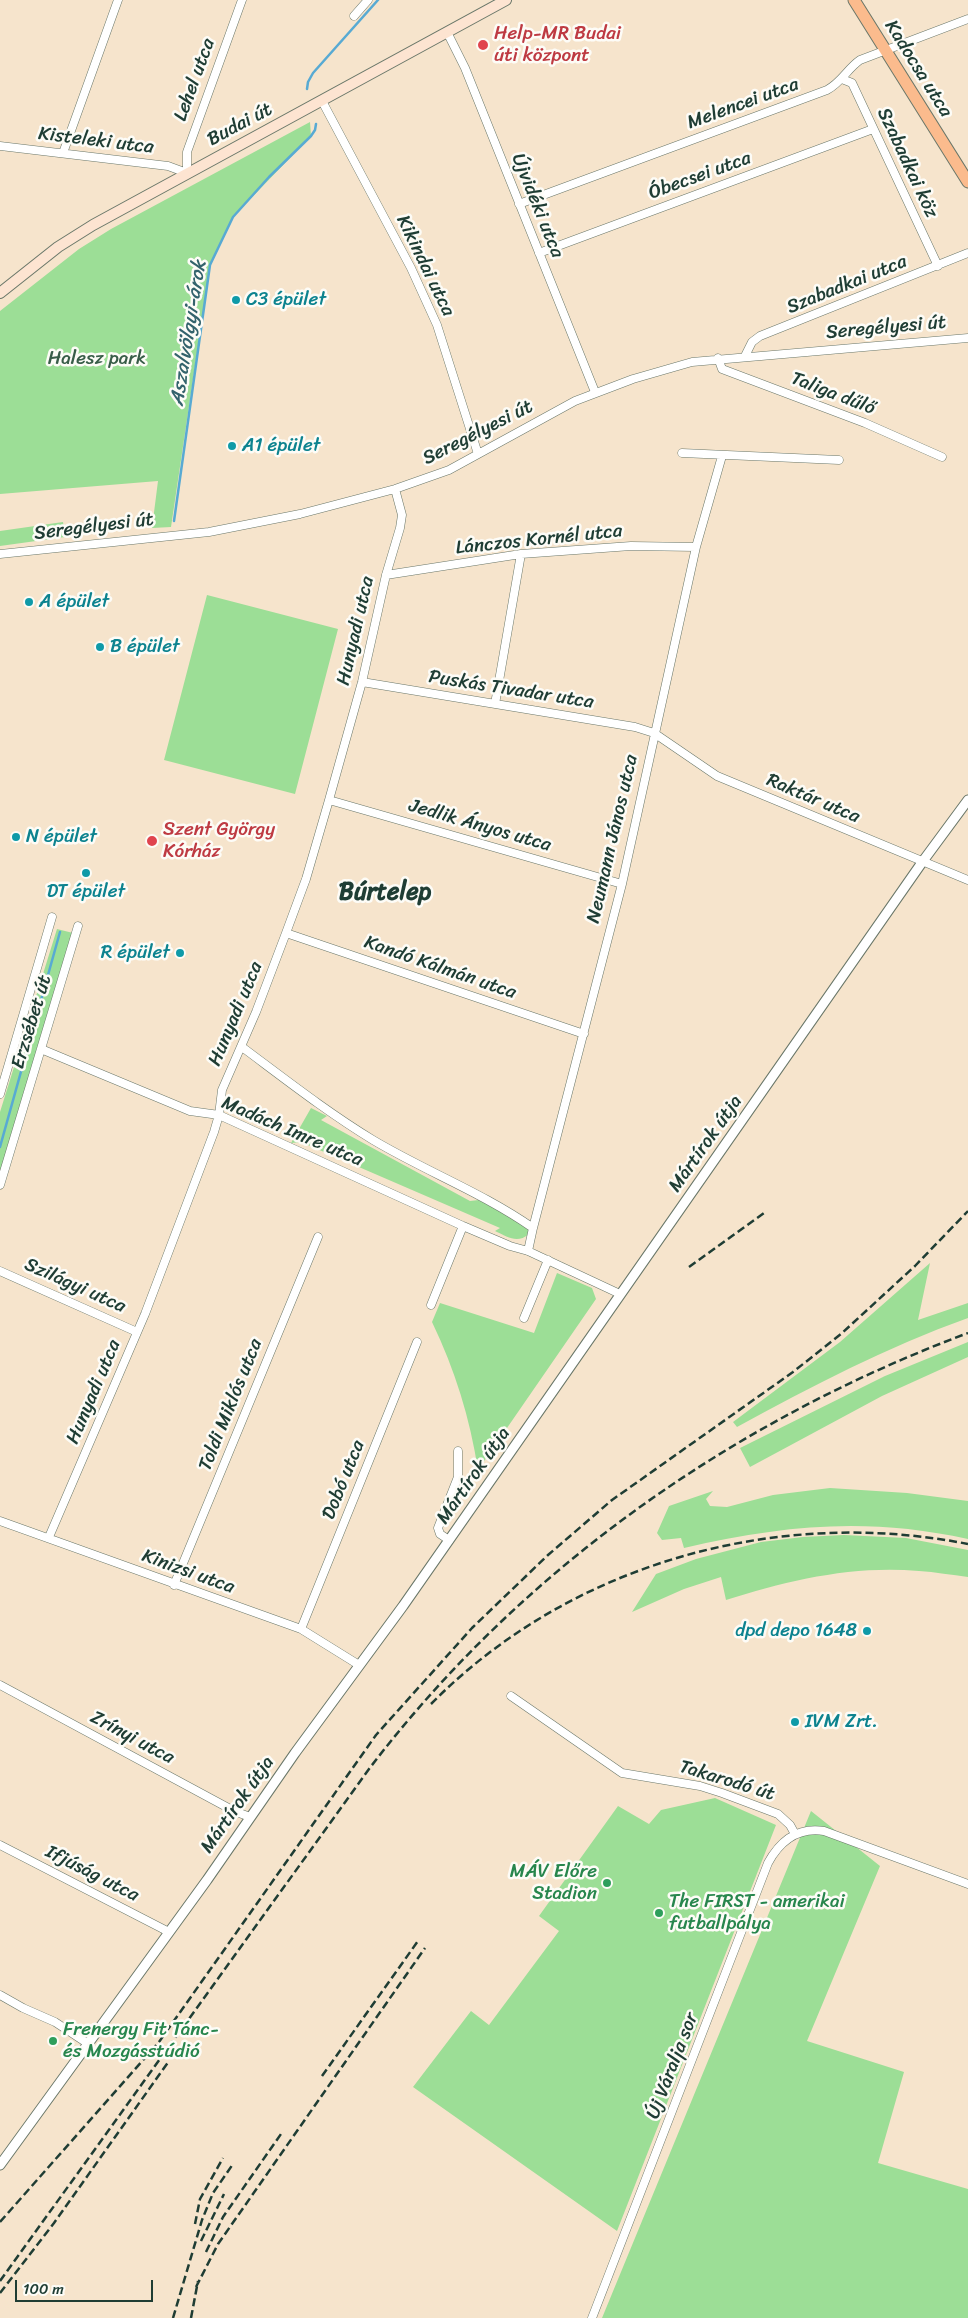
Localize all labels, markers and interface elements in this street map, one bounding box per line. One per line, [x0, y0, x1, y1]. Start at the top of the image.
street label: Kadocsa utca [879, 16, 957, 122]
place label: Help-MR Budai úti központ [494, 23, 621, 67]
street label: Lehel utca [170, 36, 220, 124]
marker: Help-MR Budai úti központ [476, 38, 490, 52]
street label: Melencei utca [684, 73, 802, 135]
street label: Budai út [204, 98, 276, 152]
street label: Szabadkai köz [872, 104, 942, 222]
street label: Kisteleki utca [37, 123, 155, 159]
street label: Óbecsei utca [646, 147, 754, 205]
street label: Újvidéki utca [506, 151, 568, 261]
street label: Kikindai utca [391, 212, 459, 320]
street label: Szabadkai utca [784, 251, 910, 319]
water label: Aszalvölgyi-árok [166, 259, 212, 407]
place label: C3 épület [246, 289, 326, 311]
marker: C3 épület [230, 294, 242, 306]
street label: Seregélyesi út [825, 311, 947, 345]
park label: Halesz park [48, 348, 146, 370]
street label: Taliga dűlő [788, 368, 878, 420]
street label: Seregélyesi út [419, 395, 537, 471]
place label: A1 épület [242, 435, 320, 457]
marker: A1 épület [226, 440, 238, 452]
street label: Seregélyesi út [33, 508, 155, 546]
street label: Lánczos Kornél utca [455, 520, 623, 560]
street label: Hunyadi utca [332, 574, 380, 688]
place label: A épület [39, 591, 109, 613]
marker: A épület [23, 596, 35, 608]
place label: B épület [110, 636, 180, 658]
marker: B épület [94, 641, 106, 653]
street label: Puskás Tivadar utca [427, 666, 595, 714]
street label: Neumann János utca [583, 753, 643, 925]
street label: Raktár utca [763, 769, 863, 829]
street label: Jedlik Ányos utca [406, 795, 554, 857]
place label: Szent György Kórház [163, 819, 275, 863]
place label: N épület [26, 826, 97, 848]
marker: N épület [10, 831, 22, 843]
marker: Szent György Kórház [145, 834, 159, 848]
marker: DT épület [80, 867, 92, 879]
district label: Búrtelep [339, 879, 431, 907]
place label: DT épület [47, 881, 125, 903]
street label: Kandó Kálmán utca [361, 931, 519, 1005]
place label: R épület [101, 942, 170, 964]
marker: R épület [174, 947, 186, 959]
street label: Hunyadi utca [204, 958, 268, 1070]
street label: Erzsébet út [7, 972, 57, 1072]
street label: Mártírok útja [664, 1091, 748, 1197]
street label: Madách Imre utca [218, 1092, 366, 1172]
street label: Szilágyi utca [21, 1254, 129, 1318]
street label: Hunyadi utca [62, 1336, 126, 1448]
street label: Toldi Miklós utca [194, 1336, 268, 1474]
street label: Mártírok útja [432, 1423, 516, 1529]
street label: Dobó utca [318, 1437, 370, 1523]
street label: Kinizsi utca [139, 1545, 237, 1599]
place label: dpd depo 1648 [735, 1620, 857, 1642]
marker: dpd depo 1648 [861, 1625, 873, 1637]
street label: Zrínyi utca [86, 1706, 178, 1770]
place label: IVM Zrt. [805, 1711, 878, 1733]
marker: IVM Zrt. [789, 1716, 801, 1728]
street label: Mártírok útja [196, 1752, 280, 1858]
street label: Takarodó út [677, 1756, 777, 1806]
street label: Ifjúság utca [42, 1841, 142, 1907]
place label: MÁV Előre Stadion [510, 1861, 597, 1905]
marker: MÁV Előre Stadion [601, 1877, 613, 1889]
place label: The FIRST - amerikai futballpálya [669, 1891, 845, 1935]
marker: The FIRST - amerikai futballpálya [653, 1907, 665, 1919]
street label: Új Váralja sor [642, 2010, 704, 2122]
place label: Frenergy Fit Tánc- és Mozgásstúdió [63, 2019, 219, 2063]
marker: Frenergy Fit Tánc- és Mozgásstúdió [47, 2035, 59, 2047]
scale bar [18, 2270, 155, 2302]
text: 100 m [23, 2276, 64, 2302]

